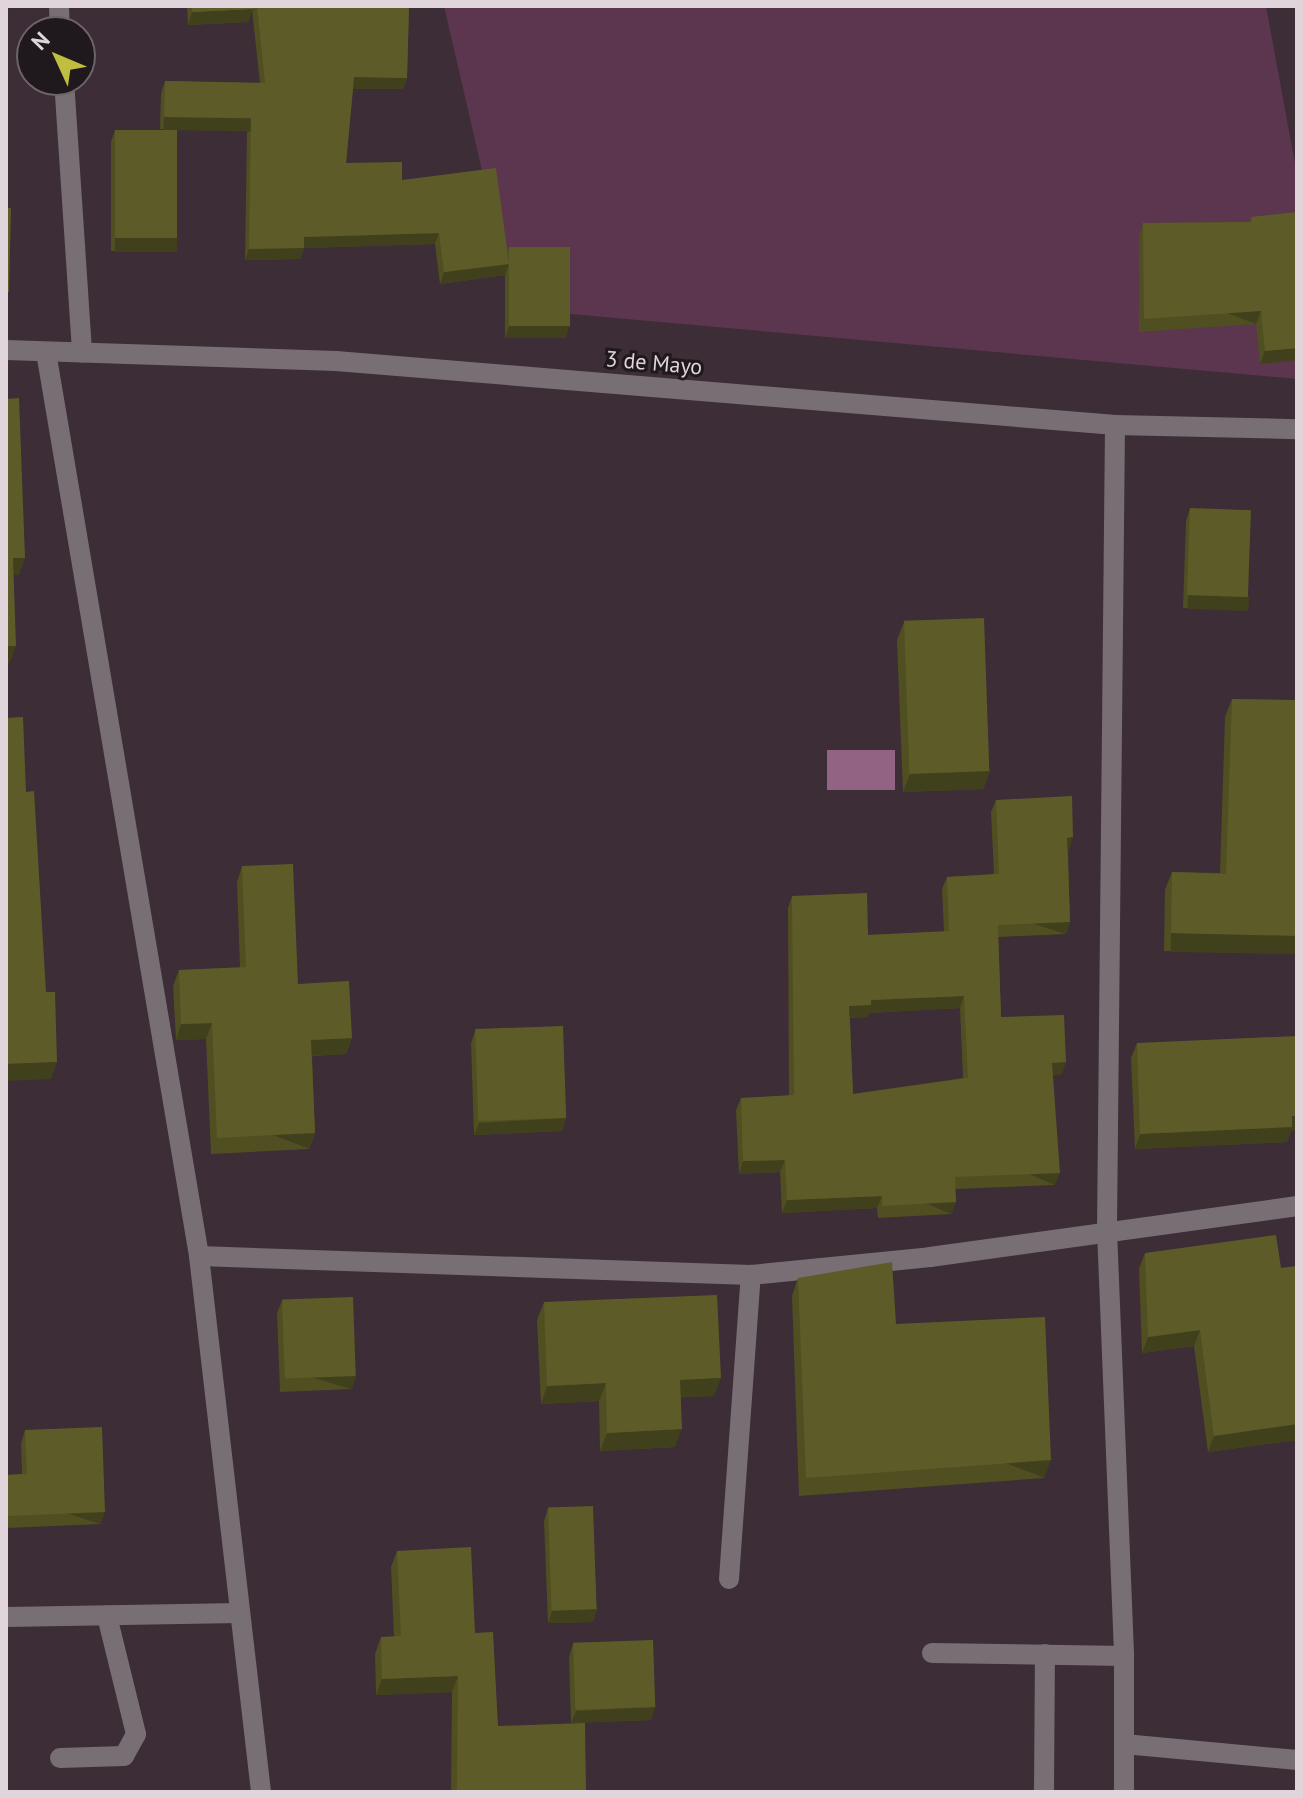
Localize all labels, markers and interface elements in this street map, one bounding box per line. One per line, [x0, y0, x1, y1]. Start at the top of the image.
north arrow [16, 16, 96, 96]
text: N [25, 26, 55, 56]
street label: 3 de Mayo [605, 346, 703, 380]

